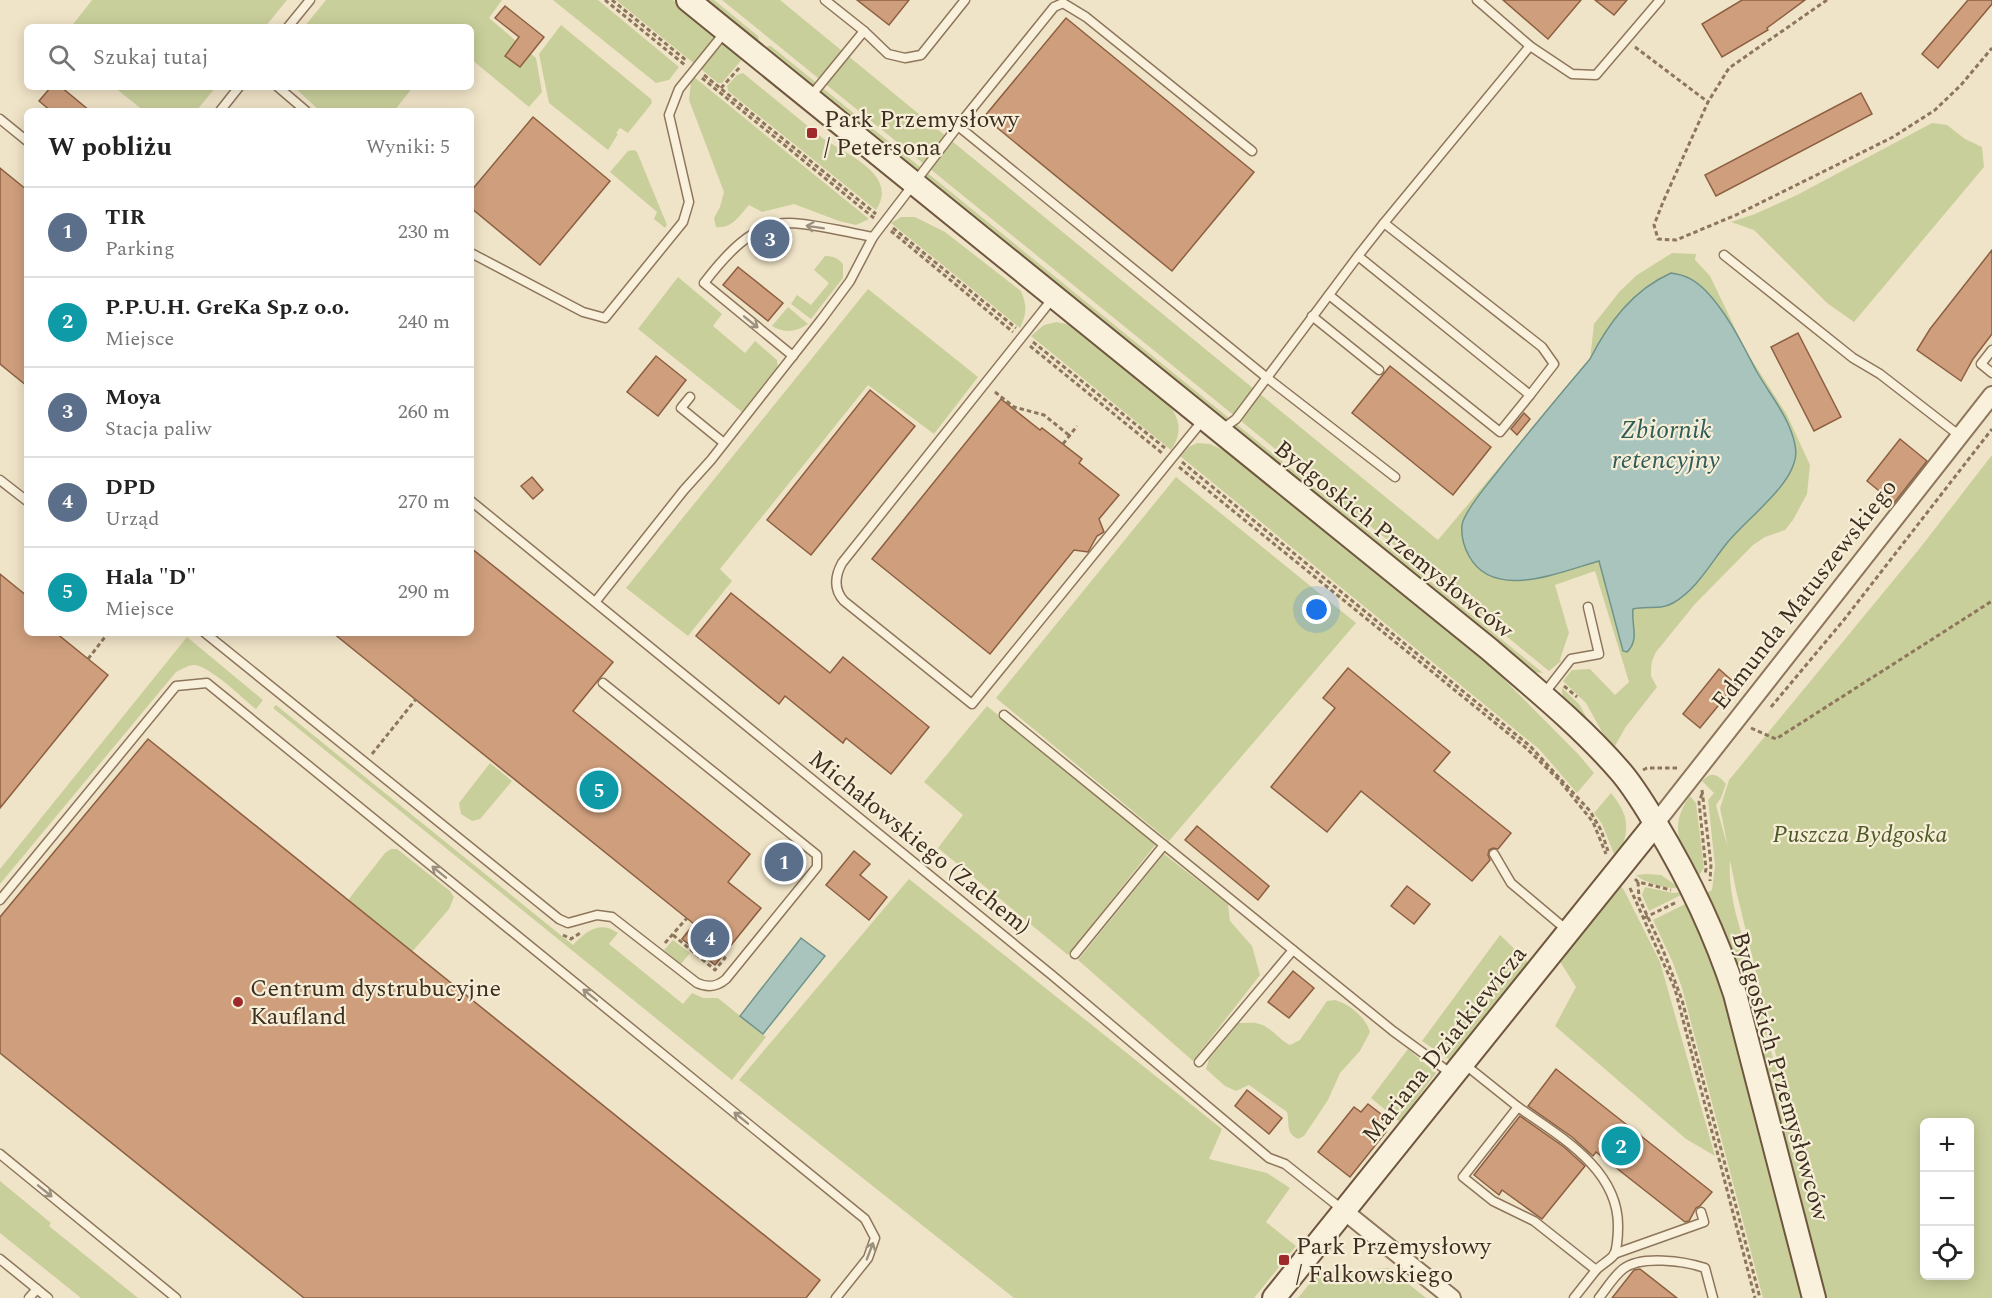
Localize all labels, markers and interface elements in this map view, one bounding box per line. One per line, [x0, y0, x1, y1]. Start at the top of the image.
search box [24, 24, 474, 90]
icon: search [45, 41, 78, 74]
text: Szukaj tutaj [93, 41, 209, 74]
place label: Park Przemysłowy / Petersona [824, 102, 1020, 166]
marker: Park Przemysłowy / Petersona [805, 126, 819, 140]
text: W pobliżu [48, 127, 172, 167]
text: Wyniki: 5 [366, 132, 450, 162]
text: TIR [105, 201, 146, 234]
pin: 3 [750, 216, 790, 262]
text: 1 [62, 217, 73, 247]
text: 230 m [398, 217, 450, 247]
one-way arrow [806, 221, 825, 232]
text: Parking [105, 234, 175, 264]
text: P.P.U.H. GreKa Sp.z o.o. [105, 291, 350, 324]
text: 2 [62, 307, 73, 337]
text: 240 m [398, 307, 450, 337]
one-way arrow [743, 315, 759, 328]
text: Miejsce [105, 324, 174, 354]
text: Moya [105, 381, 161, 414]
text: 3 [62, 397, 73, 427]
text: 260 m [398, 397, 450, 427]
water label: Zbiornik retencyjny [1612, 410, 1720, 480]
text: Stacja paliw [105, 414, 212, 444]
street label: Bydgoskich Przemysłowców [1266, 432, 1522, 649]
text: DPD [105, 471, 155, 504]
street label: Edmunda Matuszewskiego [1703, 471, 1907, 718]
text: 4 [62, 487, 73, 517]
text: 270 m [398, 487, 450, 517]
text: Urząd [105, 504, 159, 534]
text: Hala "D" [105, 561, 196, 594]
text: 5 [62, 577, 73, 607]
text: 290 m [398, 577, 450, 607]
text: Miejsce [105, 594, 174, 624]
your location [1302, 595, 1331, 624]
street label: Michałowskiego (Zachem) [801, 742, 1038, 944]
pin: 5 [580, 768, 618, 812]
park label: Puszcza Bydgoska [1773, 817, 1947, 853]
pin: 1 [764, 840, 804, 884]
one-way arrow [432, 865, 447, 879]
pin: 4 [690, 916, 730, 960]
street label: Bydgoskich Przemysłowców [1721, 927, 1839, 1226]
street label: Mariana Dziatkiewicza [1354, 938, 1536, 1151]
place label: Centrum dystrubucyjne Kaufland [250, 971, 501, 1035]
one-way arrow [583, 988, 598, 1002]
marker: Centrum dystrubucyjne Kaufland [231, 995, 245, 1009]
one-way arrow [734, 1111, 749, 1125]
map controls [1920, 1118, 1974, 1280]
button: + [1920, 1118, 1974, 1172]
pin: 2 [1602, 1124, 1640, 1168]
button: − [1920, 1172, 1974, 1226]
one-way arrow [37, 1185, 53, 1198]
button: locate [1920, 1226, 1974, 1280]
place label: Park Przemysłowy / Falkowskiego [1296, 1229, 1492, 1293]
one-way arrow [865, 1242, 876, 1261]
marker: Park Przemysłowy / Falkowskiego [1277, 1253, 1291, 1267]

